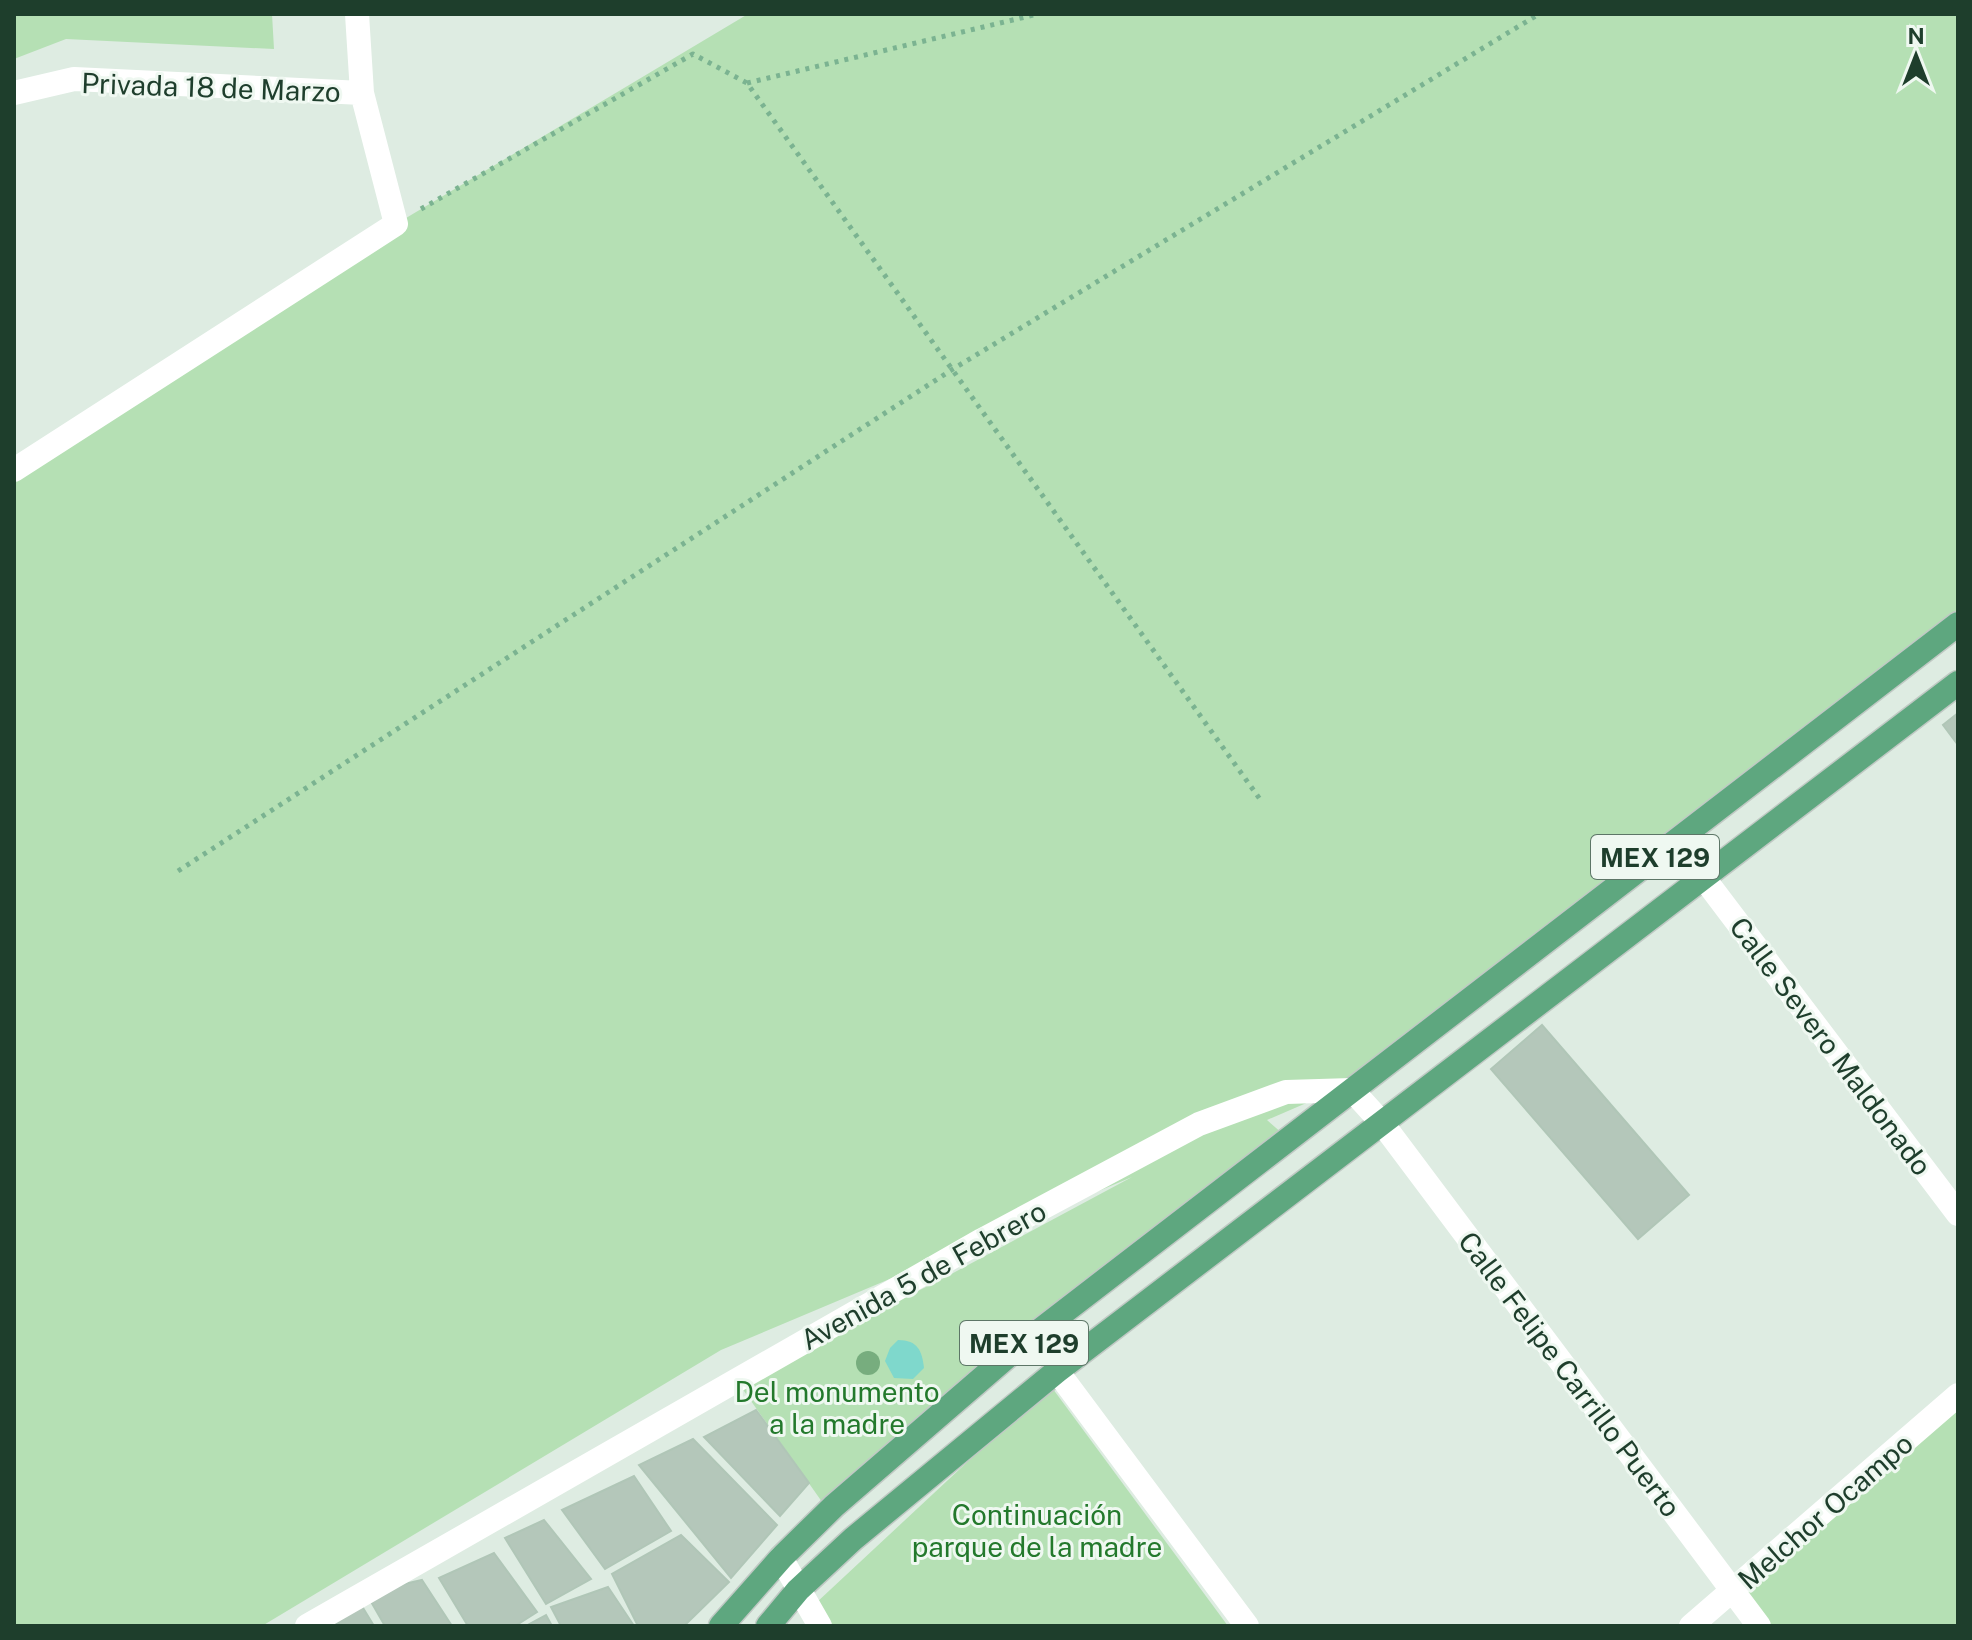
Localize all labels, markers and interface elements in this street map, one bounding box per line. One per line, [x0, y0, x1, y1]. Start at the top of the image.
north arrow [1876, 16, 1956, 96]
text: N [1907, 23, 1925, 49]
street label: Privada 18 de Marzo [81, 66, 341, 108]
road number: MEX 129 [1591, 835, 1719, 879]
street label: Calle Severo Maldonado [1723, 910, 1939, 1182]
street label: Avenida 5 de Febrero [795, 1194, 1051, 1356]
street label: Calle Felipe Carrillo Puerto [1452, 1225, 1688, 1523]
road number: MEX 129 [960, 1321, 1088, 1365]
park label: Del monumento a la madre [734, 1375, 940, 1440]
street label: Melchor Ocampo [1731, 1426, 1919, 1596]
park label: Continuación parque de la madre [912, 1498, 1162, 1563]

